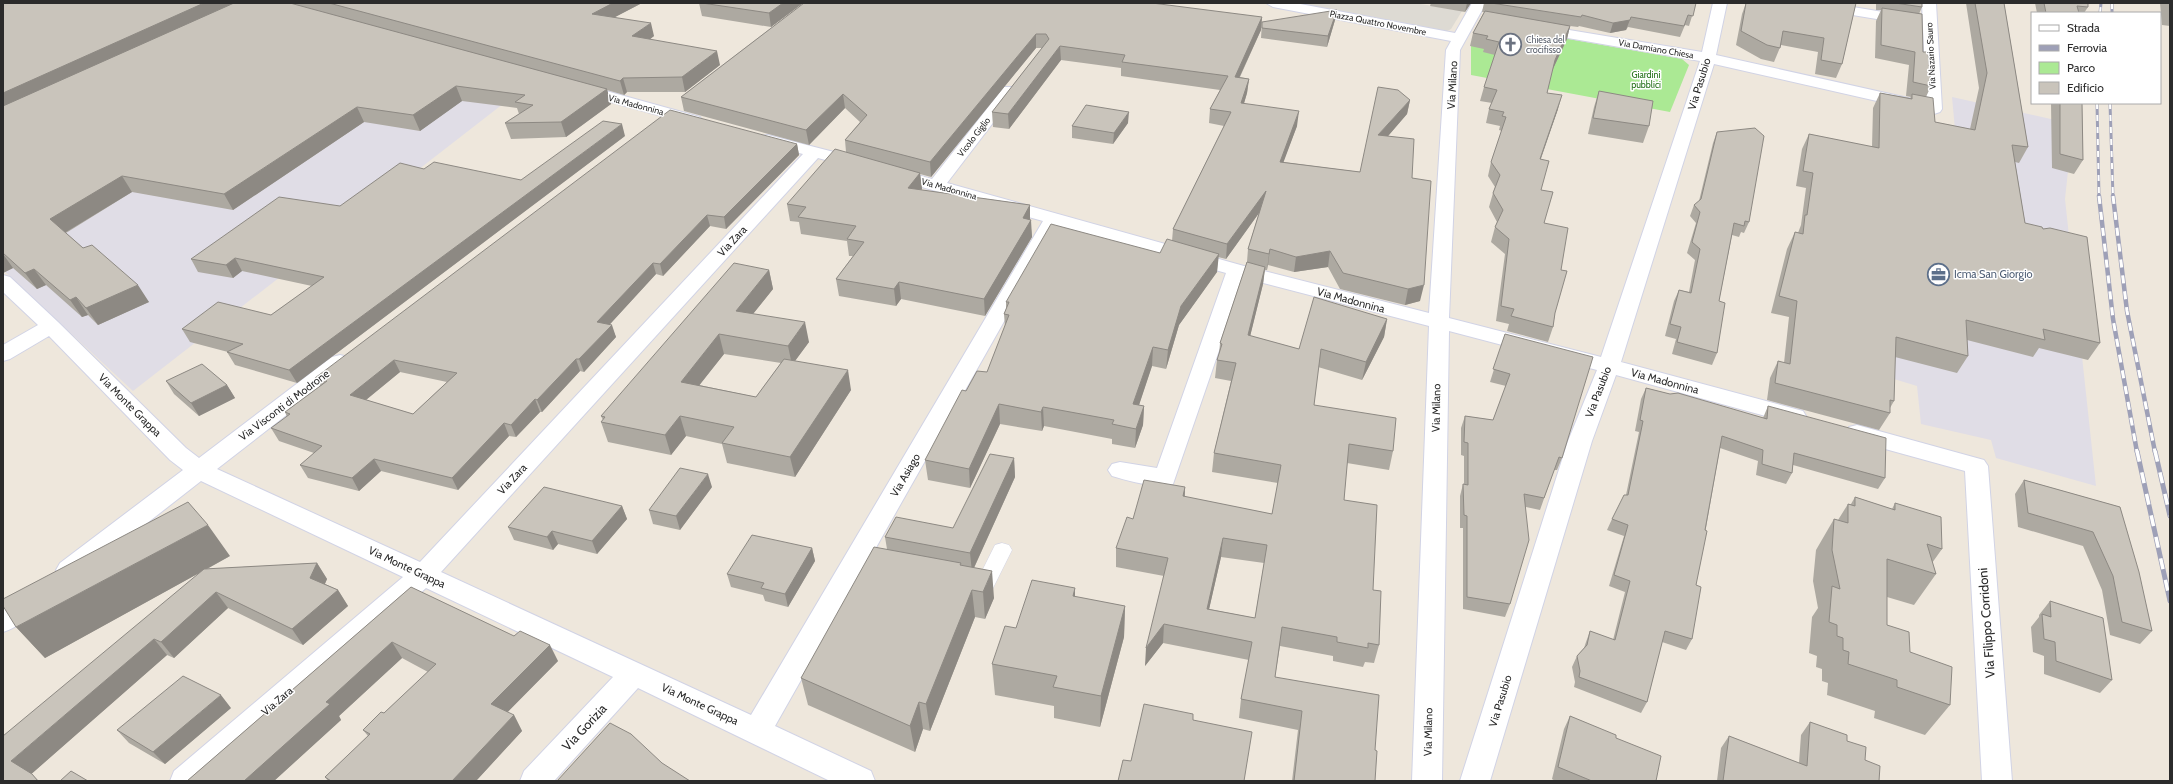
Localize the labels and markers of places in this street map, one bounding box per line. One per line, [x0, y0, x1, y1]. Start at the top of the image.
church icon: Chiesa del crocifisso [1498, 32, 1524, 58]
place label: Chiesa del crocifisso [1526, 34, 1566, 55]
office icon: Icma San Giorgio [1925, 261, 1951, 287]
place label: Icma San Giorgio [1954, 267, 2033, 281]

